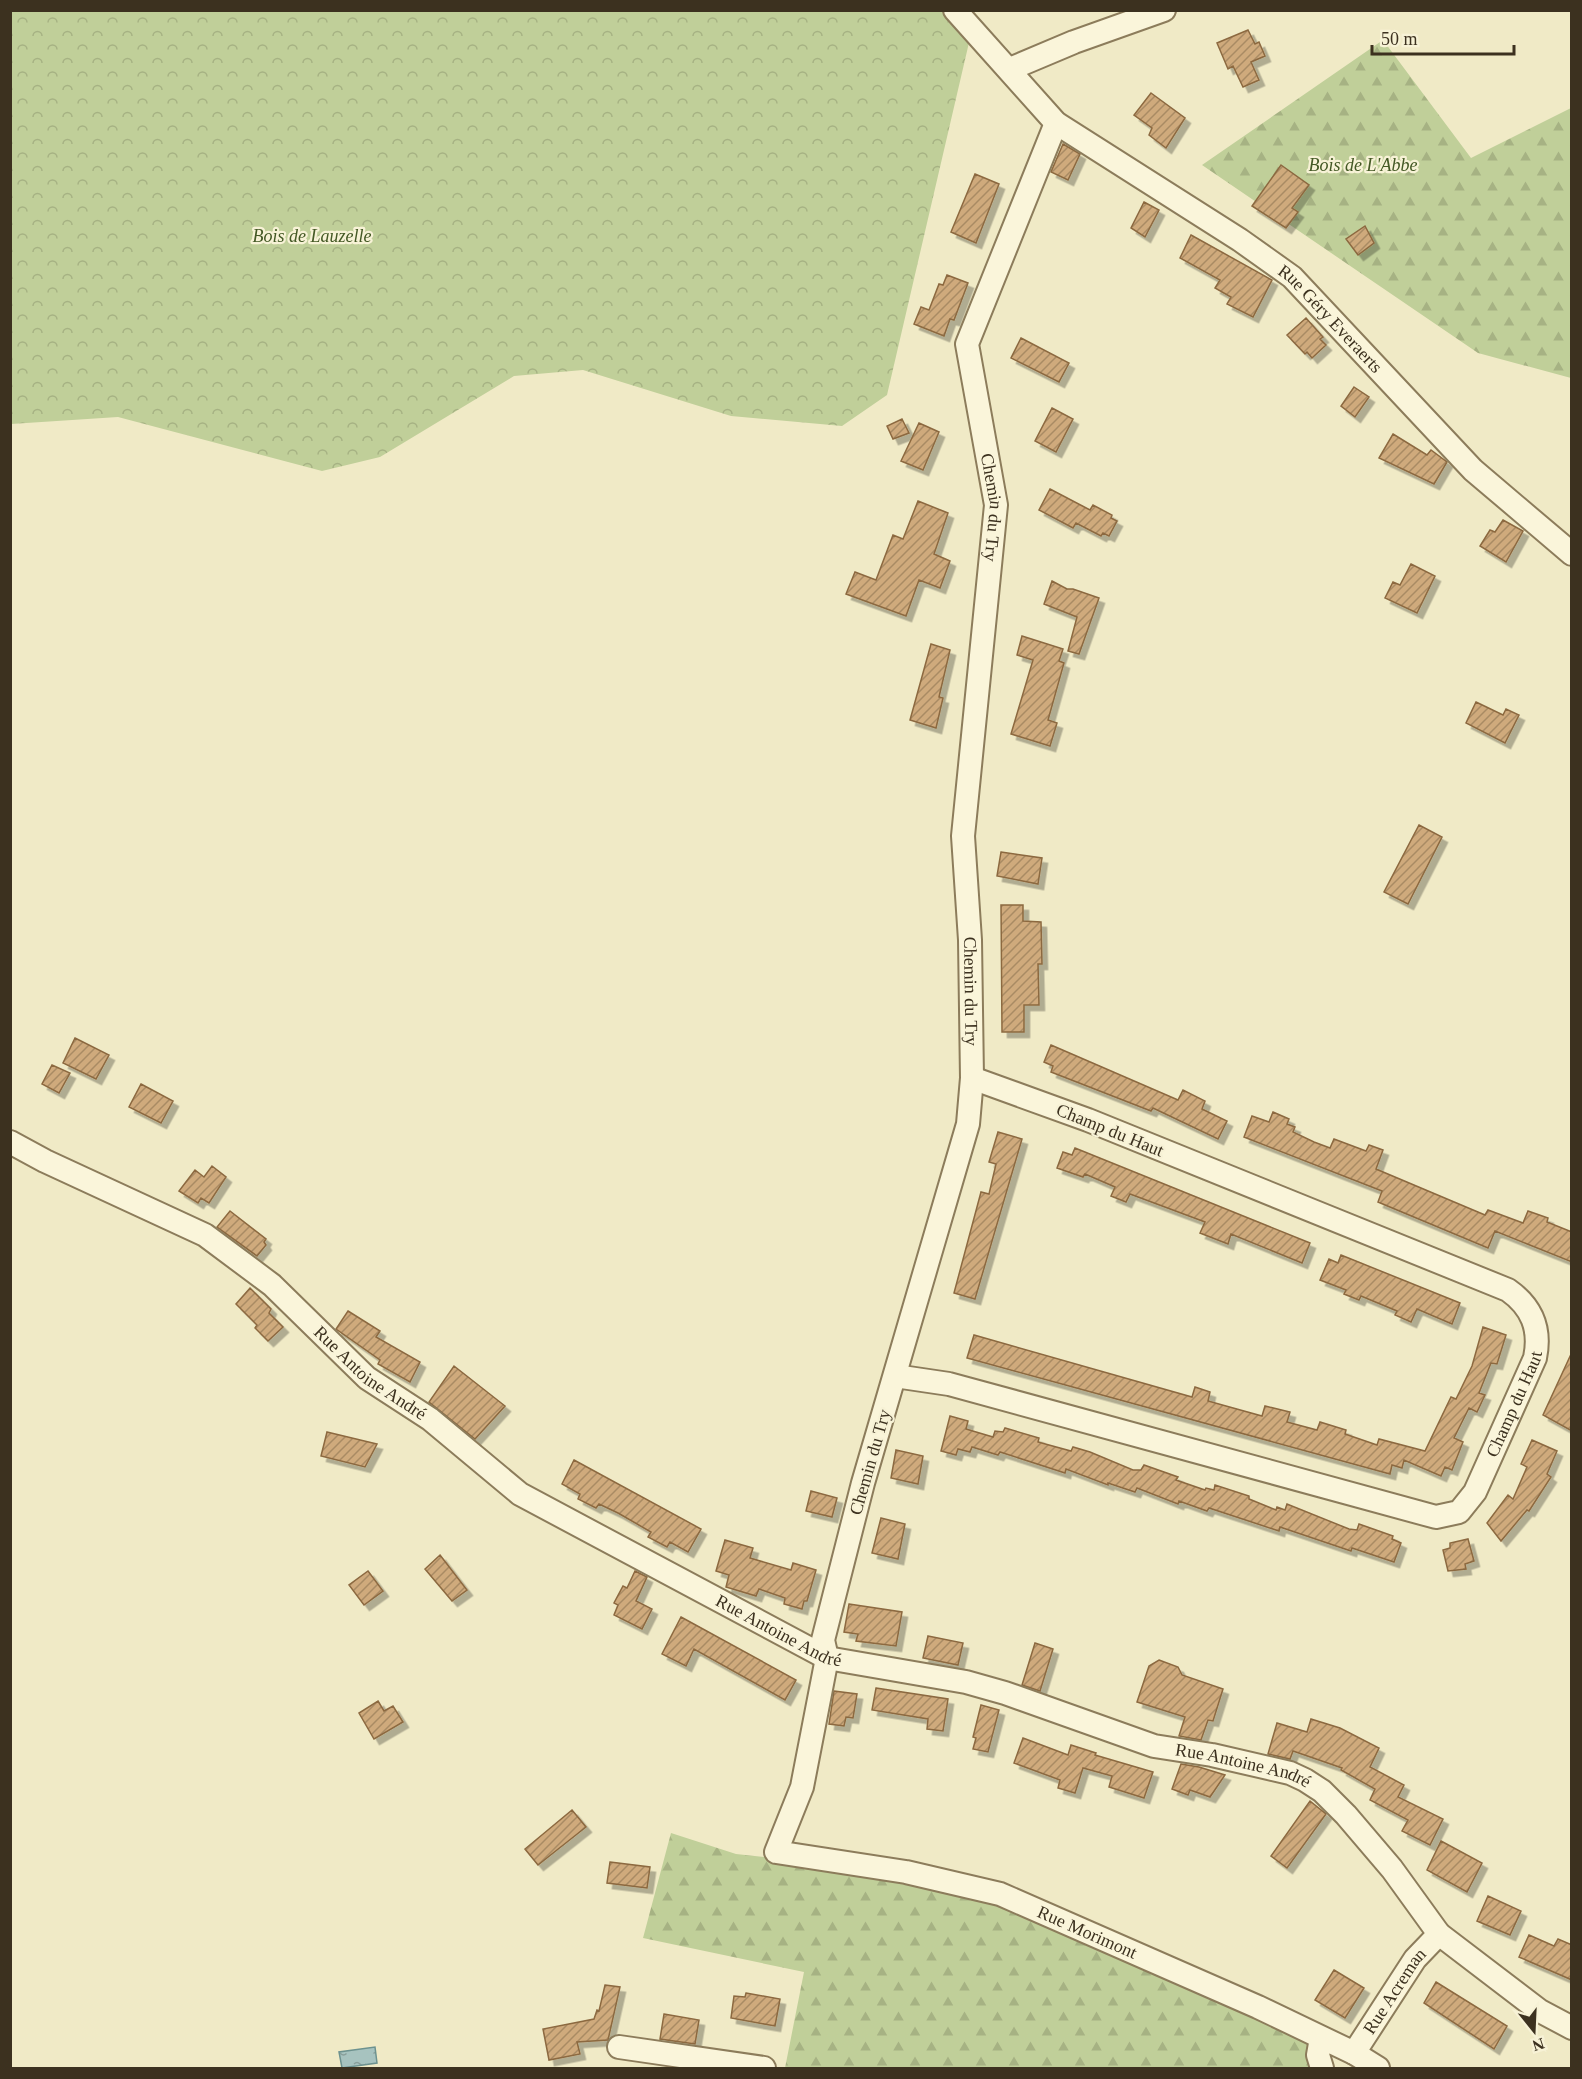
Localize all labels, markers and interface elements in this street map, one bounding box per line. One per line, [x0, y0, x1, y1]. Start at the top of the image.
scale bar [1372, 18, 1514, 56]
text: 50 m [1381, 29, 1418, 49]
park label: Bois de L'Abbe [1309, 155, 1417, 175]
park label: Bois de Lauzelle [253, 226, 372, 246]
street label: Rue Géry Everaerts [1274, 260, 1387, 377]
street label: Chemin du Try [977, 452, 1006, 562]
street label: Chemin du Try [960, 937, 982, 1046]
street label: Champ du Haut [1053, 1099, 1167, 1161]
street label: Rue Antoine André [310, 1322, 430, 1424]
street label: Champ du Haut [1482, 1350, 1546, 1460]
street label: Chemin du Try [845, 1407, 895, 1517]
street label: Rue Antoine André [712, 1590, 843, 1670]
street label: Rue Antoine André [1174, 1739, 1315, 1791]
street label: Rue Morimont [1034, 1902, 1140, 1963]
street label: Rue Acreman [1359, 1944, 1430, 2038]
north arrow [1504, 2001, 1564, 2061]
text: N [1530, 2035, 1547, 2055]

